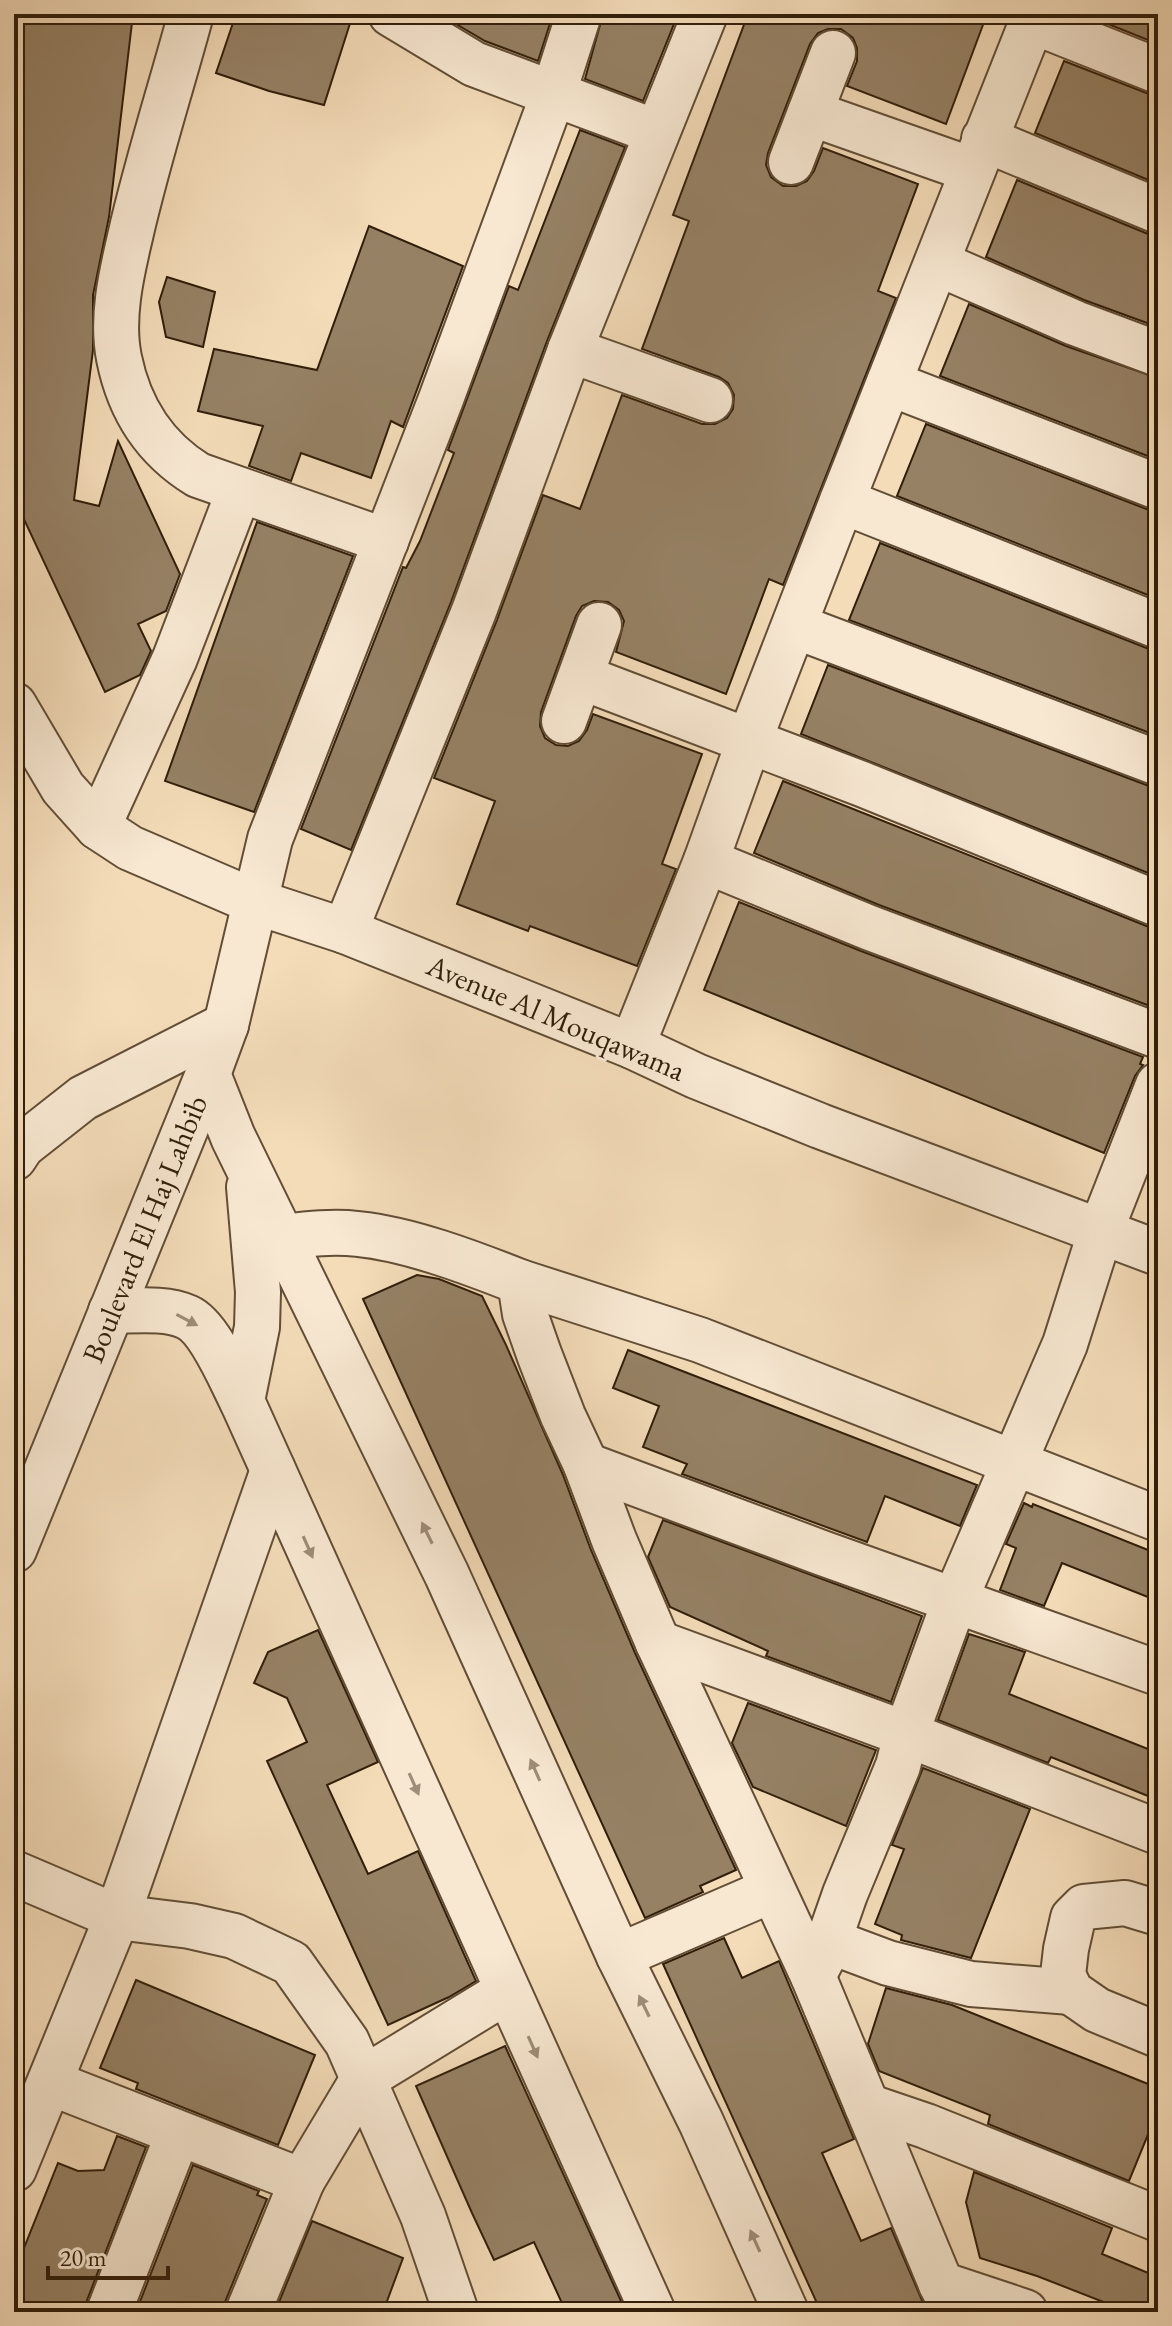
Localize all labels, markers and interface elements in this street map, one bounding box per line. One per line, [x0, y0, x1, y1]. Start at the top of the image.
street label: Avenue Al Mouqawama [420, 945, 691, 1090]
street label: Boulevard El Haj Lahbib [73, 1089, 216, 1368]
one-way arrow [176, 1313, 198, 1327]
one-way arrow [420, 1522, 433, 1545]
one-way arrow [301, 1535, 314, 1559]
one-way arrow [528, 1758, 542, 1781]
one-way arrow [407, 1772, 421, 1796]
one-way arrow [637, 1994, 651, 2017]
one-way arrow [526, 2035, 539, 2058]
one-way arrow [748, 2229, 761, 2253]
scale bar [48, 2230, 168, 2280]
text: 20 m [60, 2242, 107, 2273]

